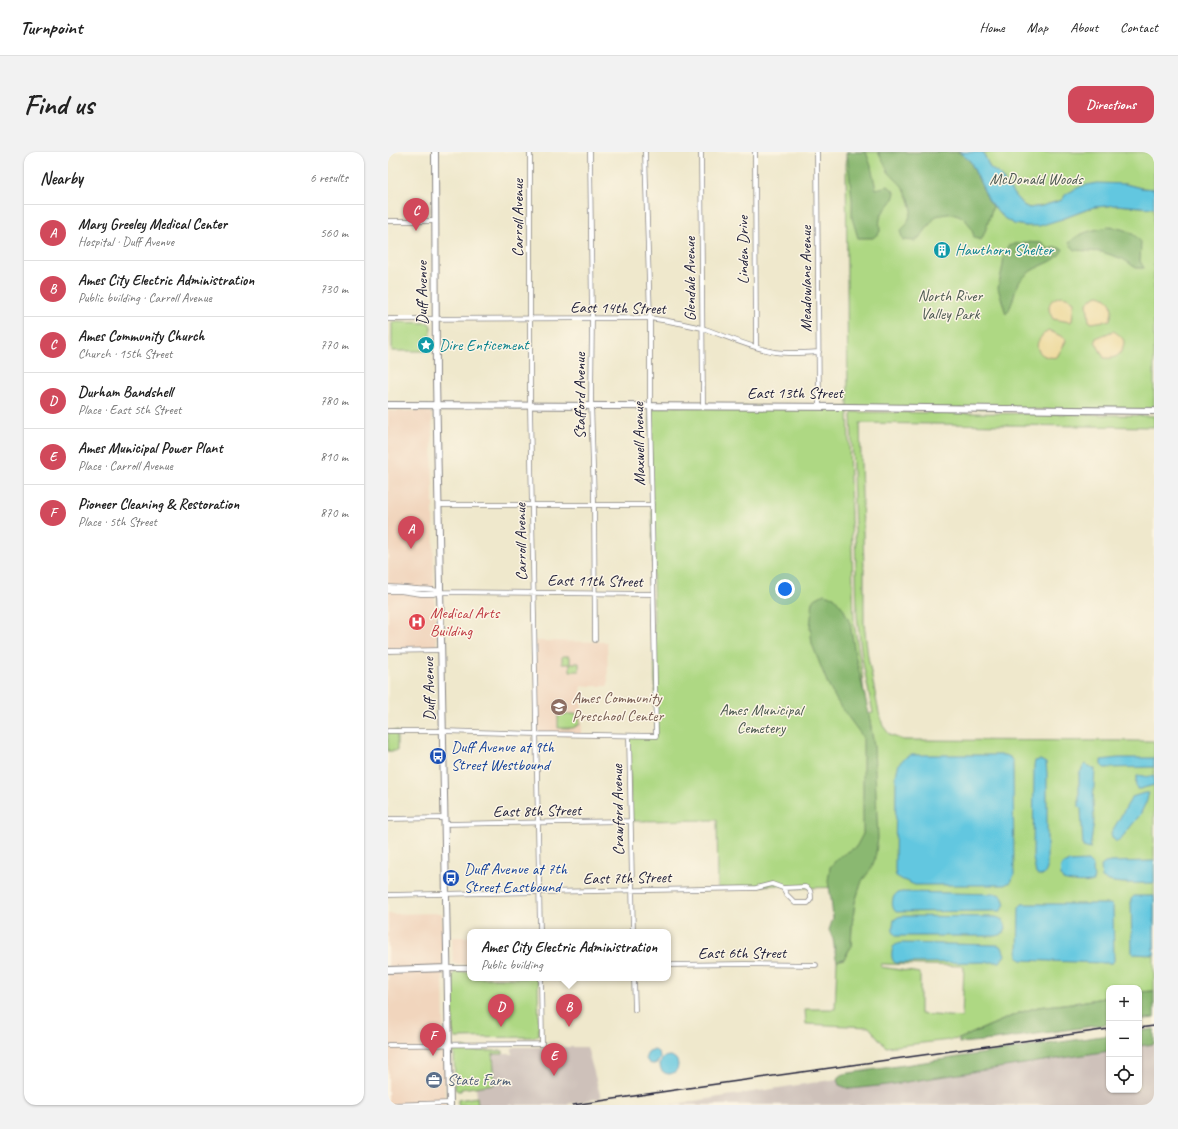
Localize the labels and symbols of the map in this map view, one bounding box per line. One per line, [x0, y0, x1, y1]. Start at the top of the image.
park label: McDonald Woods [989, 169, 1084, 189]
street label: Carroll Avenue [508, 177, 528, 257]
pin: C [403, 198, 429, 231]
street label: Linden Drive [733, 214, 753, 284]
street label: Meadowlane Avenue [796, 224, 816, 332]
street label: Glendale Avenue [680, 235, 700, 321]
building icon: Hawthorn Shelter [932, 240, 952, 260]
place label: Hawthorn Shelter [955, 240, 1055, 260]
street label: Duff Avenue [412, 259, 432, 325]
park label: North River Valley Park [918, 286, 984, 324]
street label: East 14th Street [570, 297, 668, 319]
place icon: Dire Enticement [416, 335, 436, 355]
place label: Dire Enticement [439, 335, 530, 355]
street label: Stafford Avenue [570, 351, 590, 439]
street label: East 13th Street [747, 383, 844, 403]
street label: Maxwell Avenue [628, 400, 650, 486]
street label: Carroll Avenue [510, 501, 532, 581]
pin: A [398, 516, 424, 549]
street label: East 11th Street [547, 570, 645, 592]
your location [775, 579, 795, 599]
place label: Medical Arts Building [430, 603, 501, 641]
hospital icon: Medical Arts Building [407, 612, 427, 632]
street label: Duff Avenue [418, 655, 440, 721]
place label: Ames Community Preschool Center [572, 688, 665, 726]
school or university icon: Ames Community Preschool Center [549, 697, 569, 717]
park label: Ames Municipal Cemetery [720, 700, 806, 738]
place label: Duff Avenue at 9th Street Westbound [451, 737, 555, 775]
bus stop icon: Duff Avenue at 9th Street Westbound [428, 746, 448, 766]
street label: Crawford Avenue [607, 762, 629, 856]
street label: East 8th Street [493, 800, 583, 822]
place label: Duff Avenue at 7th Street Eastbound [464, 859, 568, 897]
street label: East 7th Street [583, 867, 673, 889]
bus stop icon: Duff Avenue at 7th Street Eastbound [441, 868, 461, 888]
street label: East 6th Street [698, 943, 788, 963]
pin: D [488, 994, 514, 1027]
pin: B [556, 994, 582, 1027]
pin: F [420, 1023, 446, 1056]
pin: E [541, 1043, 567, 1076]
office icon: State Farm [424, 1070, 444, 1090]
place label: State Farm [447, 1070, 512, 1090]

